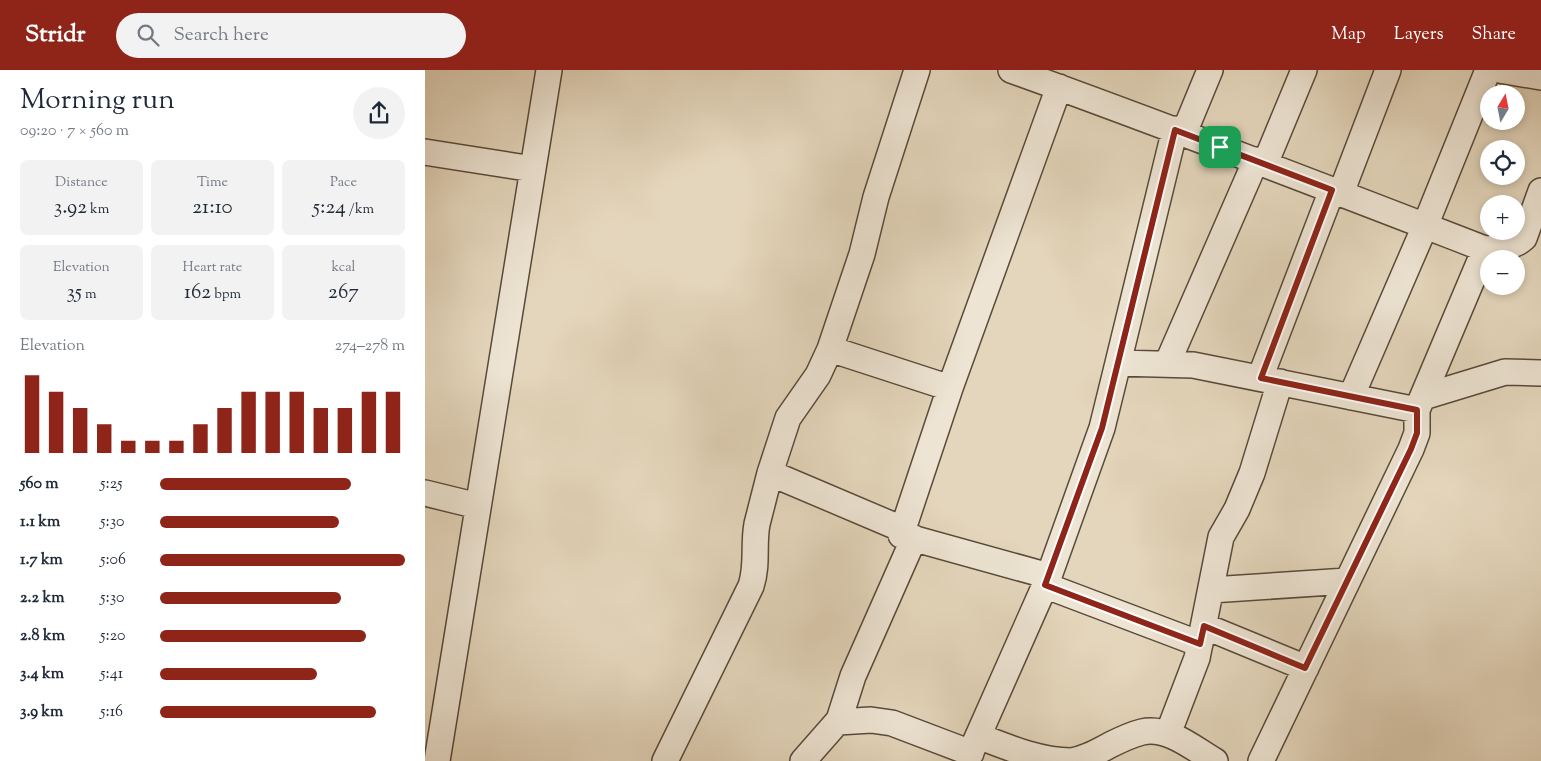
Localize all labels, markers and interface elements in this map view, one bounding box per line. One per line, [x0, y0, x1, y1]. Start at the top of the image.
search box [116, 13, 466, 58]
text: Stridr [25, 18, 86, 52]
icon: search [134, 21, 162, 49]
text: Search here [174, 22, 269, 49]
text: Map [1331, 22, 1366, 48]
text: Layers [1394, 22, 1444, 48]
text: Share [1472, 22, 1516, 48]
text: Morning run [20, 81, 175, 121]
north arrow [1480, 85, 1525, 130]
map controls [1480, 85, 1525, 295]
button: share [353, 87, 405, 139]
text: 09:20 · 7 × 560 m [20, 120, 129, 143]
pin [1199, 126, 1241, 168]
icon: arrive [1206, 133, 1234, 161]
button: locate [1480, 140, 1525, 185]
text: Distance [55, 173, 108, 193]
text: Time [197, 173, 228, 193]
text: Pace [330, 173, 357, 193]
text: 3.92 [54, 193, 87, 223]
text: 21:10 [192, 193, 233, 223]
text: 5:24 [313, 193, 346, 223]
button: + [1480, 195, 1525, 240]
text: km [87, 200, 109, 220]
text: /km [346, 200, 374, 220]
button: − [1480, 250, 1525, 295]
text: Elevation [53, 258, 110, 278]
text: Heart rate [183, 258, 242, 278]
text: kcal [331, 258, 356, 278]
text: 35 [66, 278, 82, 308]
text: 162 [184, 278, 211, 308]
text: 267 [328, 278, 359, 308]
text: m [82, 285, 97, 305]
text: bpm [211, 285, 241, 305]
text: Elevation [20, 335, 85, 358]
text: 274–278 m [335, 335, 405, 358]
text: 560 m [20, 473, 59, 496]
text: 5:25 [100, 473, 123, 496]
text: 1.1 km [20, 511, 60, 534]
text: 5:30 [100, 511, 124, 534]
text: 1.7 km [20, 549, 63, 572]
text: 5:06 [100, 549, 126, 572]
text: 2.2 km [20, 587, 64, 610]
text: 5:30 [100, 587, 124, 610]
text: 2.8 km [20, 625, 65, 648]
text: 5:20 [100, 625, 126, 648]
text: 3.4 km [20, 663, 64, 686]
text: 5:41 [100, 663, 123, 686]
text: 3.9 km [20, 701, 63, 724]
text: 5:16 [100, 701, 123, 724]

